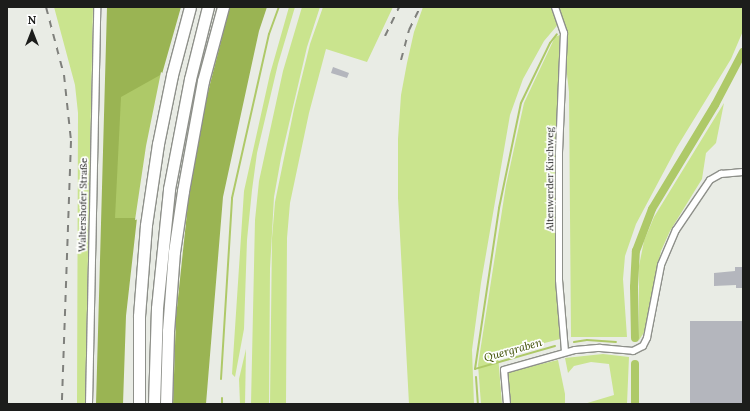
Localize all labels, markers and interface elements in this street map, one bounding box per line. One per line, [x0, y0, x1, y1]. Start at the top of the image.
north arrow [12, 12, 52, 52]
text: N [28, 13, 36, 27]
street label: Altenwerder Kirchweg [544, 127, 556, 231]
street label: Waltershofer Straße [76, 158, 90, 252]
water label: Quergraben [483, 335, 543, 365]

